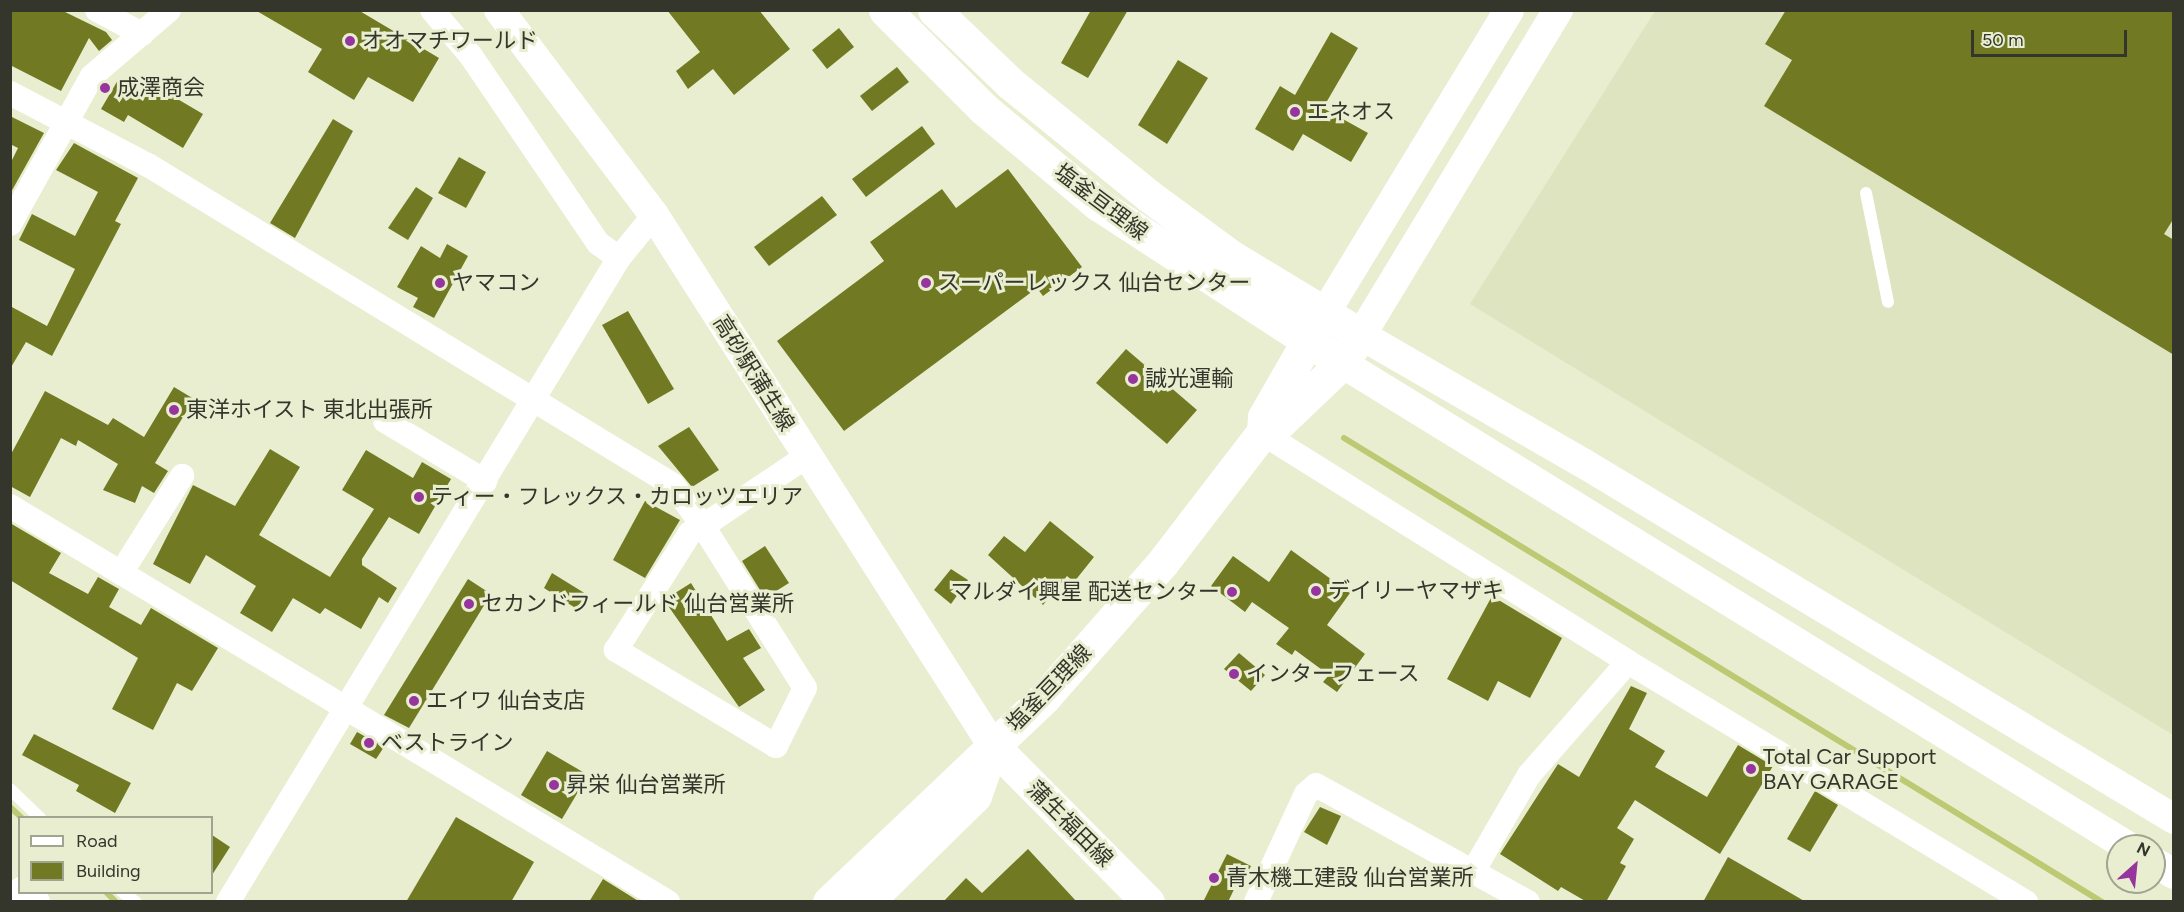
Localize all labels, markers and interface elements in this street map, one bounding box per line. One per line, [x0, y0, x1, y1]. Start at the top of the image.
scale bar [1974, 18, 2130, 56]
place label: オオマチワールド [362, 28, 538, 54]
text: 50 m [1982, 29, 2024, 51]
marker: オオマチワールド [343, 34, 357, 48]
place label: 成澤商会 [117, 75, 205, 101]
marker: 成澤商会 [98, 81, 112, 95]
place label: エネオス [1307, 99, 1395, 125]
marker: エネオス [1288, 105, 1302, 119]
street label: 塩釜亘理線 [1049, 158, 1153, 246]
place label: ヤマコン [452, 270, 540, 296]
place label: スーパーレックス 仙台センター [938, 270, 1251, 296]
marker: ヤマコン [433, 276, 447, 290]
marker: スーパーレックス 仙台センター [919, 276, 933, 290]
street label: 高砂駅蒲生線 [708, 310, 800, 436]
place label: 誠光運輸 [1145, 366, 1233, 392]
marker: 誠光運輸 [1126, 372, 1140, 386]
place label: 東洋ホイスト 東北出張所 [186, 397, 433, 423]
marker: 東洋ホイスト 東北出張所 [167, 403, 181, 417]
place label: ティー・フレックス・カロッツエリア [431, 484, 805, 510]
marker: ティー・フレックス・カロッツエリア [412, 490, 426, 504]
place label: デイリーヤマザキ [1328, 578, 1504, 604]
place label: マルダイ興星 配送センター [951, 579, 1220, 605]
marker: デイリーヤマザキ [1309, 584, 1323, 598]
marker: マルダイ興星 配送センター [1225, 585, 1239, 599]
place label: セカンドフィールド 仙台営業所 [481, 591, 794, 617]
marker: セカンドフィールド 仙台営業所 [462, 597, 476, 611]
street label: 塩釜亘理線 [1001, 639, 1097, 737]
place label: インターフェース [1246, 661, 1422, 687]
marker: インターフェース [1227, 667, 1241, 681]
place label: エイワ 仙台支店 [426, 688, 585, 714]
marker: エイワ 仙台支店 [407, 694, 421, 708]
place label: ベストライン [381, 730, 513, 756]
marker: ベストライン [362, 736, 376, 750]
place label: Total Car Support BAY GARAGE [1763, 743, 1937, 794]
marker: Total Car Support BAY GARAGE [1744, 762, 1758, 776]
place label: 昇栄 仙台営業所 [566, 772, 725, 798]
street label: 蒲生福田線 [1022, 776, 1118, 872]
marker: 昇栄 仙台営業所 [547, 778, 561, 792]
legend [18, 816, 213, 894]
text: Road [76, 830, 117, 852]
north arrow [2106, 834, 2166, 894]
text: N [2134, 838, 2153, 861]
text: Building [76, 860, 141, 882]
place label: 青木機工建設 仙台営業所 [1226, 865, 1473, 891]
marker: 青木機工建設 仙台営業所 [1207, 871, 1221, 885]

